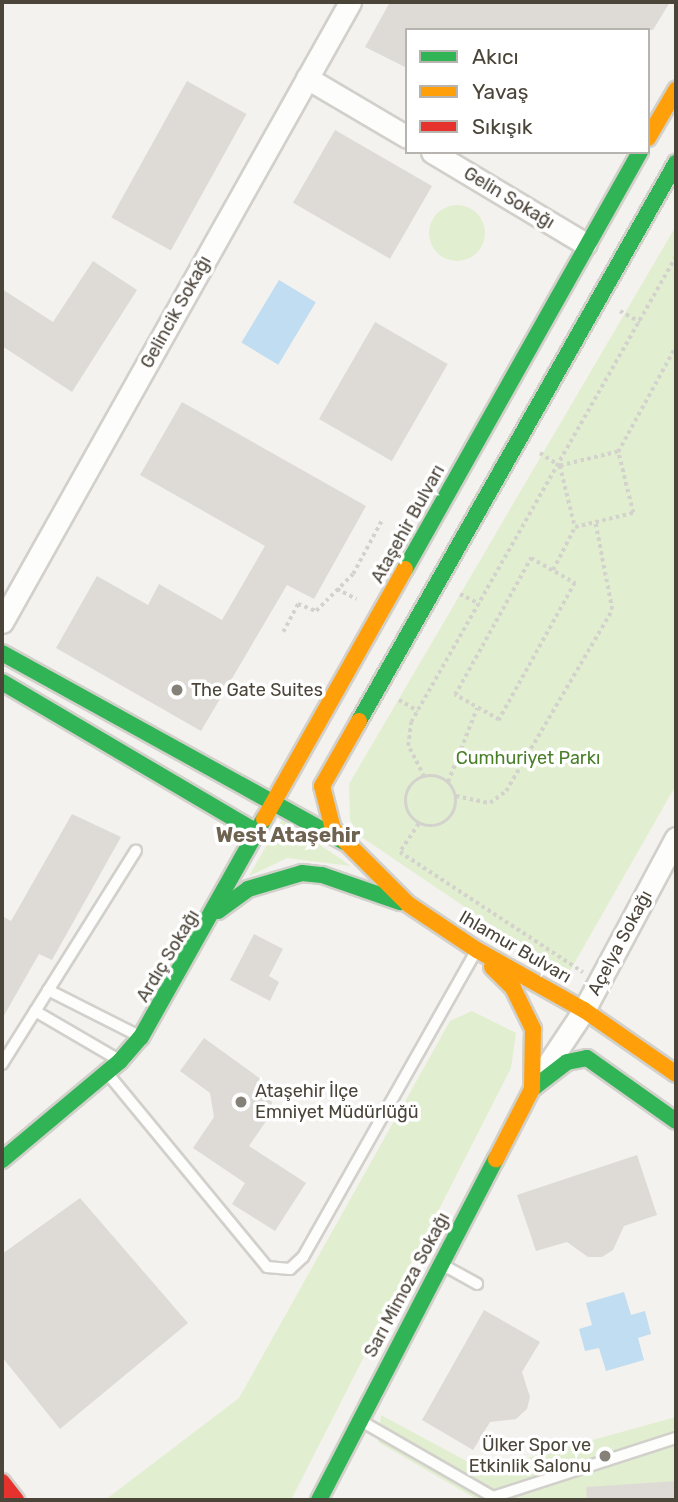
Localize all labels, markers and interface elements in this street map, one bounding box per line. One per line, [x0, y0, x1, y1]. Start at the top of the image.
legend [405, 28, 650, 154]
text: Akıcı [472, 44, 519, 69]
text: Yavaş [472, 79, 528, 104]
text: Sıkışık [472, 114, 533, 139]
street label: Gelin Sokağı [460, 162, 558, 234]
street label: Gelincik Sokağı [136, 252, 216, 372]
street label: Ataşehir Bulvarı [366, 461, 450, 587]
place label: The Gate Suites [191, 679, 323, 701]
marker: The Gate Suites [169, 682, 185, 698]
park label: Cumhuriyet Parkı [456, 747, 600, 769]
district label: West Ataşehir [215, 822, 361, 848]
street label: Açelya Sokağı [583, 887, 657, 999]
street label: Ardıç Sokağı [132, 906, 204, 1006]
street label: Ihlamur Bulvarı [455, 906, 575, 988]
place label: Ataşehir İlçe Emniyet Müdürlüğü [255, 1081, 419, 1124]
marker: Ataşehir İlçe Emniyet Müdürlüğü [233, 1094, 249, 1110]
street label: Sarı Mimoza Sokağı [360, 1209, 454, 1361]
place label: Ülker Spor ve Etkinlik Salonu [469, 1435, 591, 1478]
marker: Ülker Spor ve Etkinlik Salonu [597, 1448, 613, 1464]

